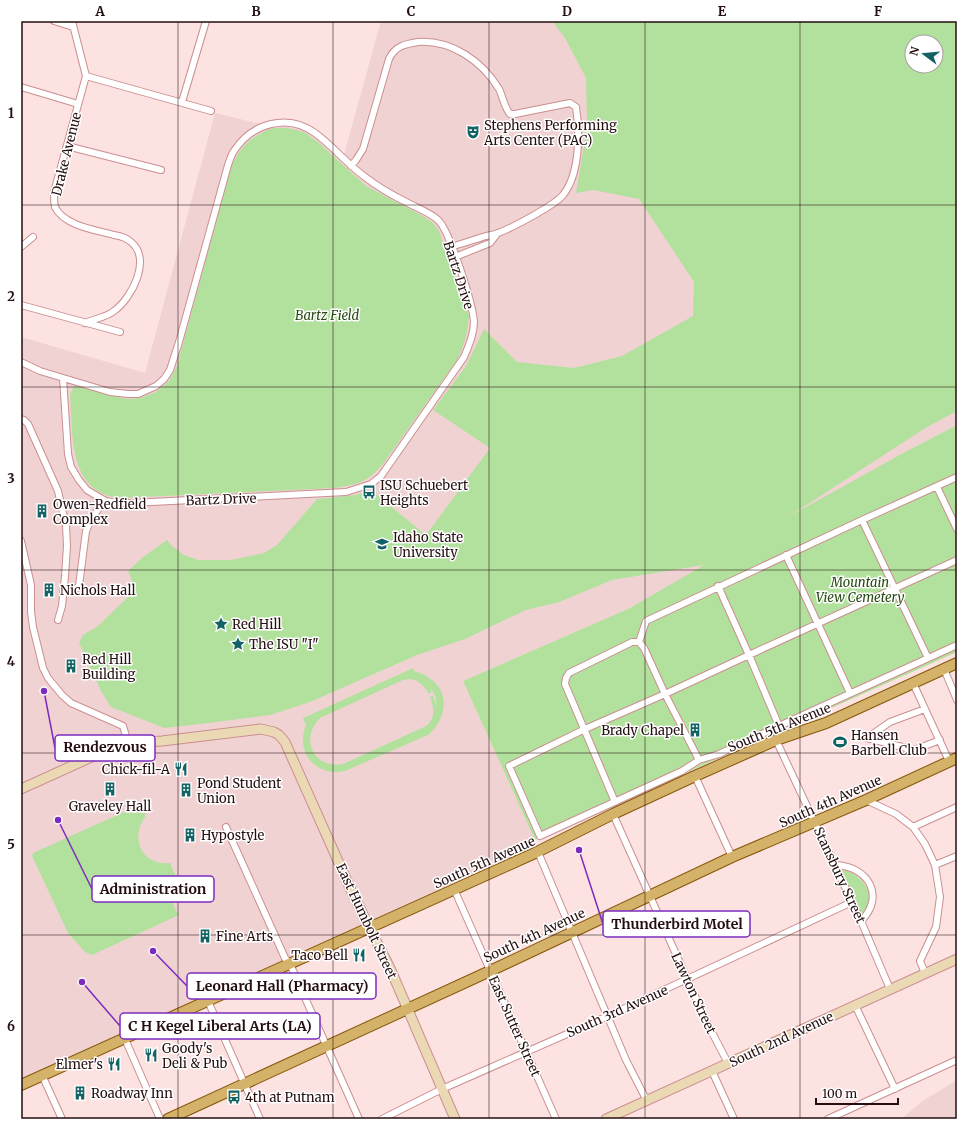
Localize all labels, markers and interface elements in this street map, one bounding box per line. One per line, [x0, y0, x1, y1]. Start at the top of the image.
text: A [94, 3, 105, 20]
text: B [251, 3, 261, 20]
text: C [407, 3, 416, 20]
text: D [562, 3, 572, 20]
text: E [718, 3, 727, 20]
text: F [874, 3, 882, 20]
north arrow [904, 34, 944, 74]
text: N [906, 45, 922, 57]
text: 1 [8, 105, 14, 122]
street label: Drake Avenue [48, 110, 85, 198]
place label: Stephens Performing Arts Center (PAC) [483, 117, 617, 149]
theatre icon: Stephens Performing Arts Center (PAC) [465, 124, 481, 140]
street label: Bartz Drive [439, 239, 478, 312]
text: 2 [7, 288, 15, 305]
park label: Bartz Field [295, 307, 359, 324]
text: 3 [7, 470, 15, 487]
place label: ISU Schuebert Heights [380, 477, 468, 509]
bus stop icon: ISU Schuebert Heights [361, 484, 377, 500]
street label: Bartz Drive [185, 490, 257, 509]
place label: Owen-Redfield Complex [53, 496, 147, 528]
building icon: Owen-Redfield Complex [34, 503, 50, 519]
place label: Idaho State University [393, 529, 463, 561]
school or university icon: Idaho State University [374, 536, 390, 552]
park label: Mountain View Cemetery [816, 574, 904, 606]
building icon: Nichols Hall [41, 582, 57, 598]
place label: Nichols Hall [60, 582, 135, 599]
place icon: Red Hill [213, 616, 229, 632]
place label: Red Hill [232, 616, 281, 633]
place icon: The ISU "I" [230, 636, 246, 652]
place label: The ISU "I" [249, 636, 319, 653]
place label: Red Hill Building [82, 651, 136, 683]
text: 4 [7, 653, 16, 670]
building icon: Red Hill Building [63, 658, 79, 674]
street label: South 5th Avenue [725, 699, 833, 756]
place label: Brady Chapel [601, 722, 684, 739]
building icon: Brady Chapel [687, 722, 703, 738]
place label: Hansen Barbell Club [851, 727, 927, 759]
sports icon: Hansen Barbell Club [832, 734, 848, 750]
callout: Rendezvous [55, 735, 155, 761]
text: Rendezvous [63, 738, 147, 756]
place label: Chick-fil-A [102, 761, 171, 778]
restaurant icon: Chick-fil-A [173, 761, 189, 777]
street label: South 4th Avenue [776, 771, 884, 832]
place label: Pond Student Union [197, 775, 281, 807]
building icon: Graveley Hall [102, 781, 118, 797]
building icon: Pond Student Union [178, 782, 194, 798]
place label: Graveley Hall [69, 798, 151, 815]
street label: Stansbury Street [810, 824, 869, 926]
building icon: Hypostyle [182, 827, 198, 843]
place label: Hypostyle [201, 827, 265, 844]
street label: South 5th Avenue [431, 832, 538, 893]
text: 5 [7, 836, 15, 853]
street label: East Humbolt Street [332, 861, 401, 982]
callout: Administration [92, 876, 214, 902]
text: Administration [99, 880, 207, 898]
street label: South 4th Avenue [481, 904, 588, 966]
callout: Thunderbird Motel [603, 911, 750, 937]
text: Thunderbird Motel [611, 915, 743, 933]
building icon: Fine Arts [197, 928, 213, 944]
place label: Fine Arts [216, 928, 273, 945]
place label: Taco Bell [291, 947, 348, 964]
restaurant icon: Taco Bell [351, 947, 367, 963]
street label: Lawton Street [667, 950, 720, 1037]
callout: Leonard Hall (Pharmacy) [187, 973, 376, 999]
street label: East Sutter Street [485, 973, 544, 1079]
text: Leonard Hall (Pharmacy) [196, 977, 368, 995]
street label: South 3rd Avenue [564, 981, 671, 1041]
street label: South 2nd Avenue [726, 1008, 836, 1071]
callout: C H Kegel Liberal Arts (LA) [120, 1013, 320, 1039]
text: C H Kegel Liberal Arts (LA) [128, 1017, 312, 1035]
text: 6 [7, 1018, 15, 1035]
place label: Goody's Deli & Pub [162, 1040, 227, 1072]
restaurant icon: Goody's Deli & Pub [143, 1047, 159, 1063]
place label: Elmer's [56, 1056, 103, 1073]
restaurant icon: Elmer's [106, 1056, 122, 1072]
scale bar [816, 1080, 898, 1106]
building icon: Roadway Inn [72, 1085, 88, 1101]
place label: Roadway Inn [91, 1085, 173, 1102]
text: 100 m [822, 1086, 857, 1101]
bus stop icon: 4th at Putnam [226, 1089, 242, 1105]
place label: 4th at Putnam [245, 1089, 335, 1106]

